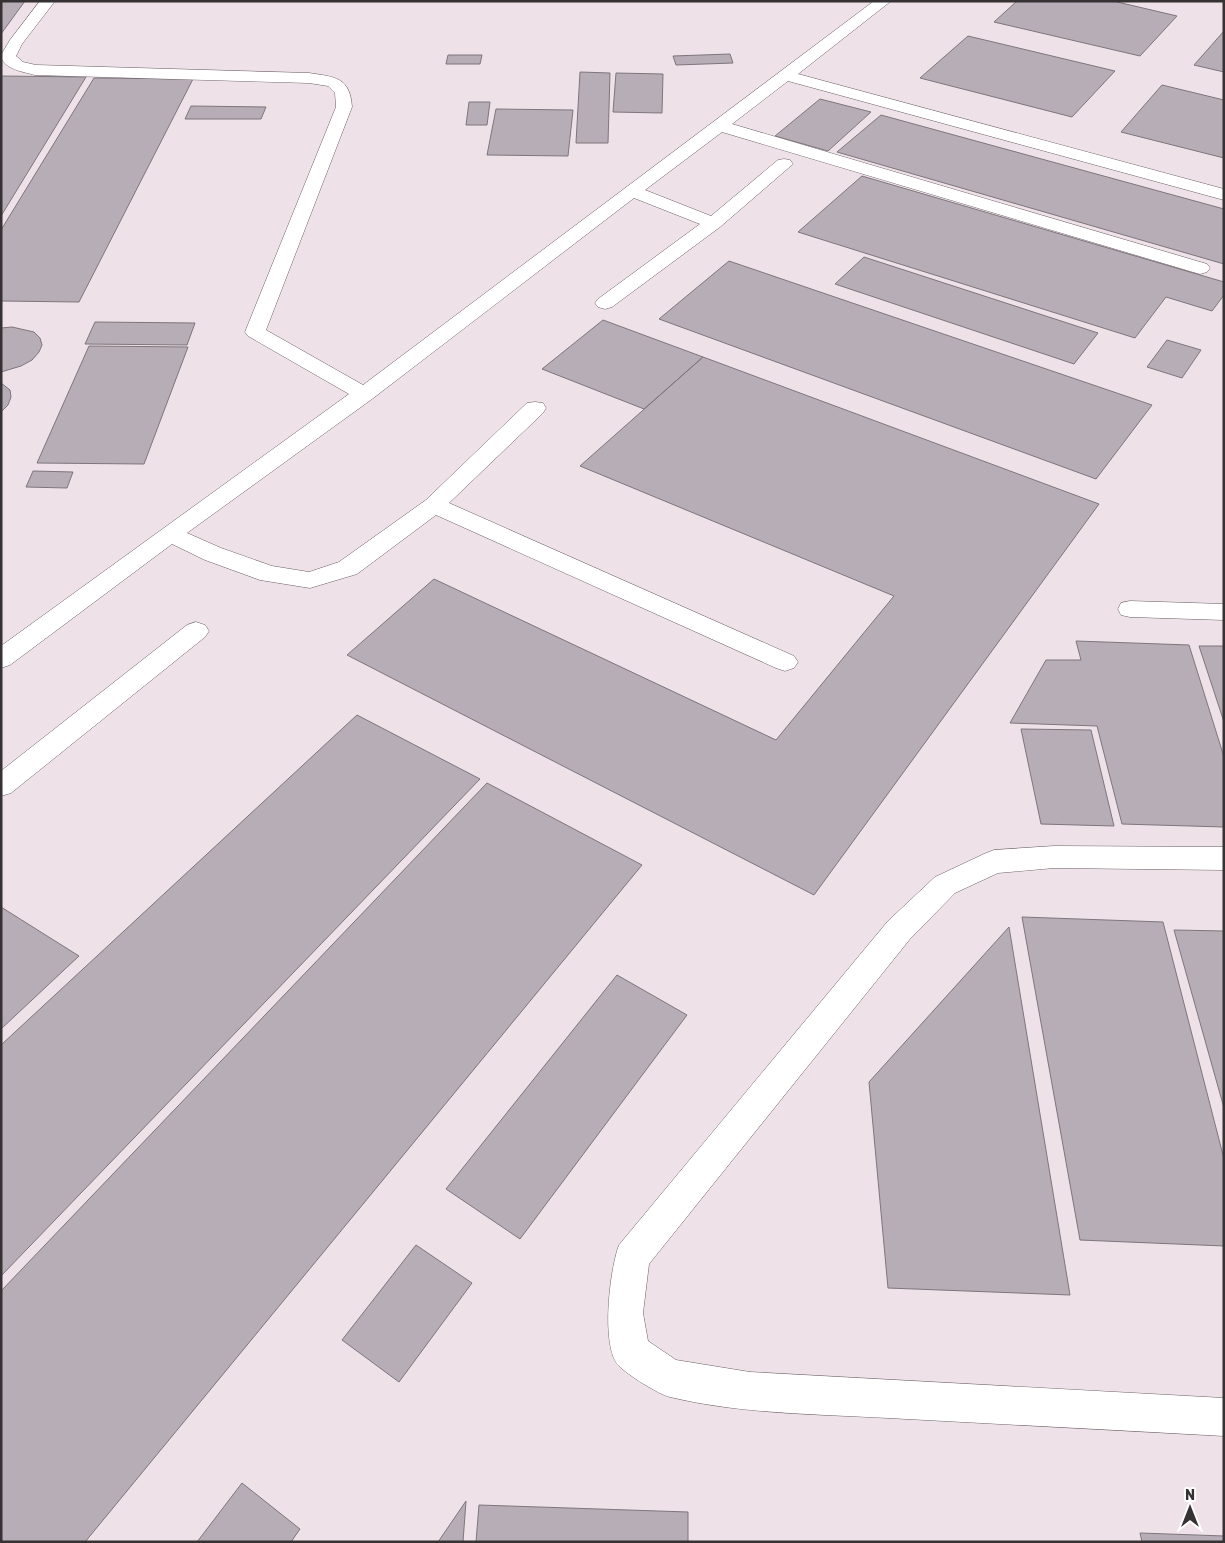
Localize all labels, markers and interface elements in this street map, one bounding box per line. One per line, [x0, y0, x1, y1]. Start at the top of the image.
north arrow [1165, 1483, 1215, 1533]
text: N [1185, 1487, 1195, 1504]

